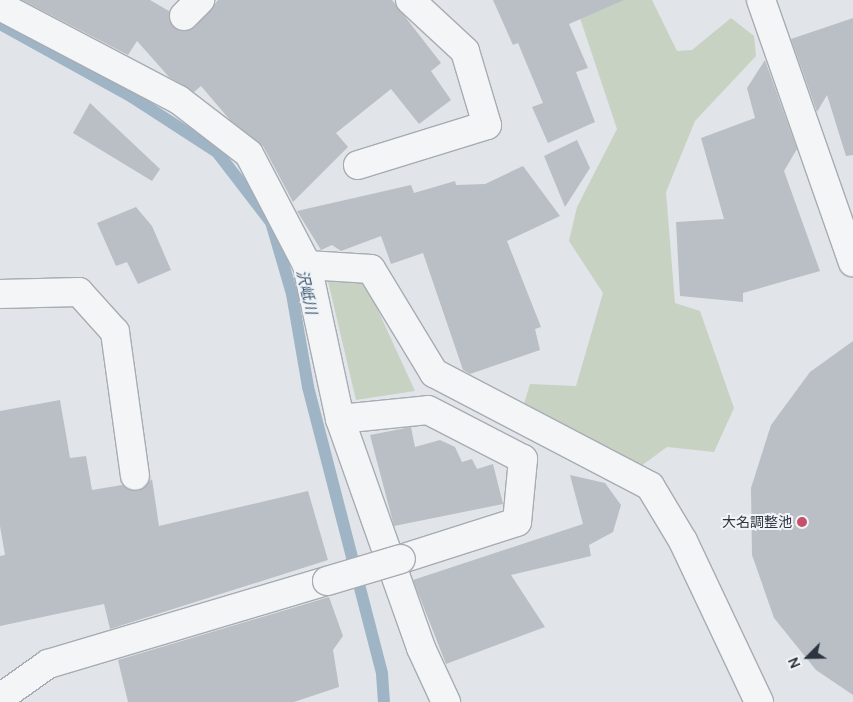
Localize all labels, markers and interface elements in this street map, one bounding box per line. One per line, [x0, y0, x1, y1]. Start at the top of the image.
water label: 沢岻川 [293, 268, 321, 316]
place label: 大名調整池 [722, 514, 792, 530]
marker: 大名調整池 [796, 516, 808, 528]
north arrow [783, 632, 833, 682]
text: N [783, 655, 804, 671]

